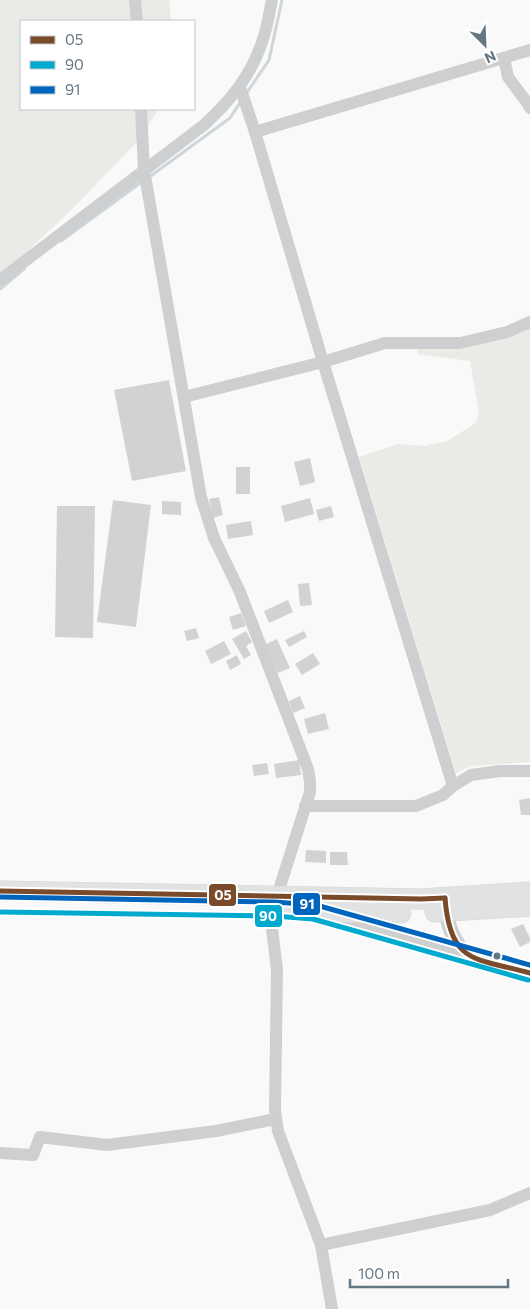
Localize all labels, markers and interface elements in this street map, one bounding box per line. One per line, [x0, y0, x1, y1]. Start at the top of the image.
legend [20, 20, 195, 110]
north arrow [460, 20, 510, 70]
text: 05 [65, 30, 83, 48]
text: N [482, 47, 499, 67]
text: 90 [65, 55, 84, 73]
text: 91 [65, 80, 81, 98]
line badge: 05 [208, 883, 237, 907]
text: 05 [214, 886, 232, 903]
line badge: 91 [292, 892, 321, 916]
text: 91 [300, 895, 314, 912]
line badge: 90 [254, 904, 283, 928]
text: 90 [259, 907, 277, 924]
unlabelled marker [492, 951, 502, 961]
scale bar [350, 1256, 508, 1288]
text: 100 m [358, 1264, 400, 1282]

